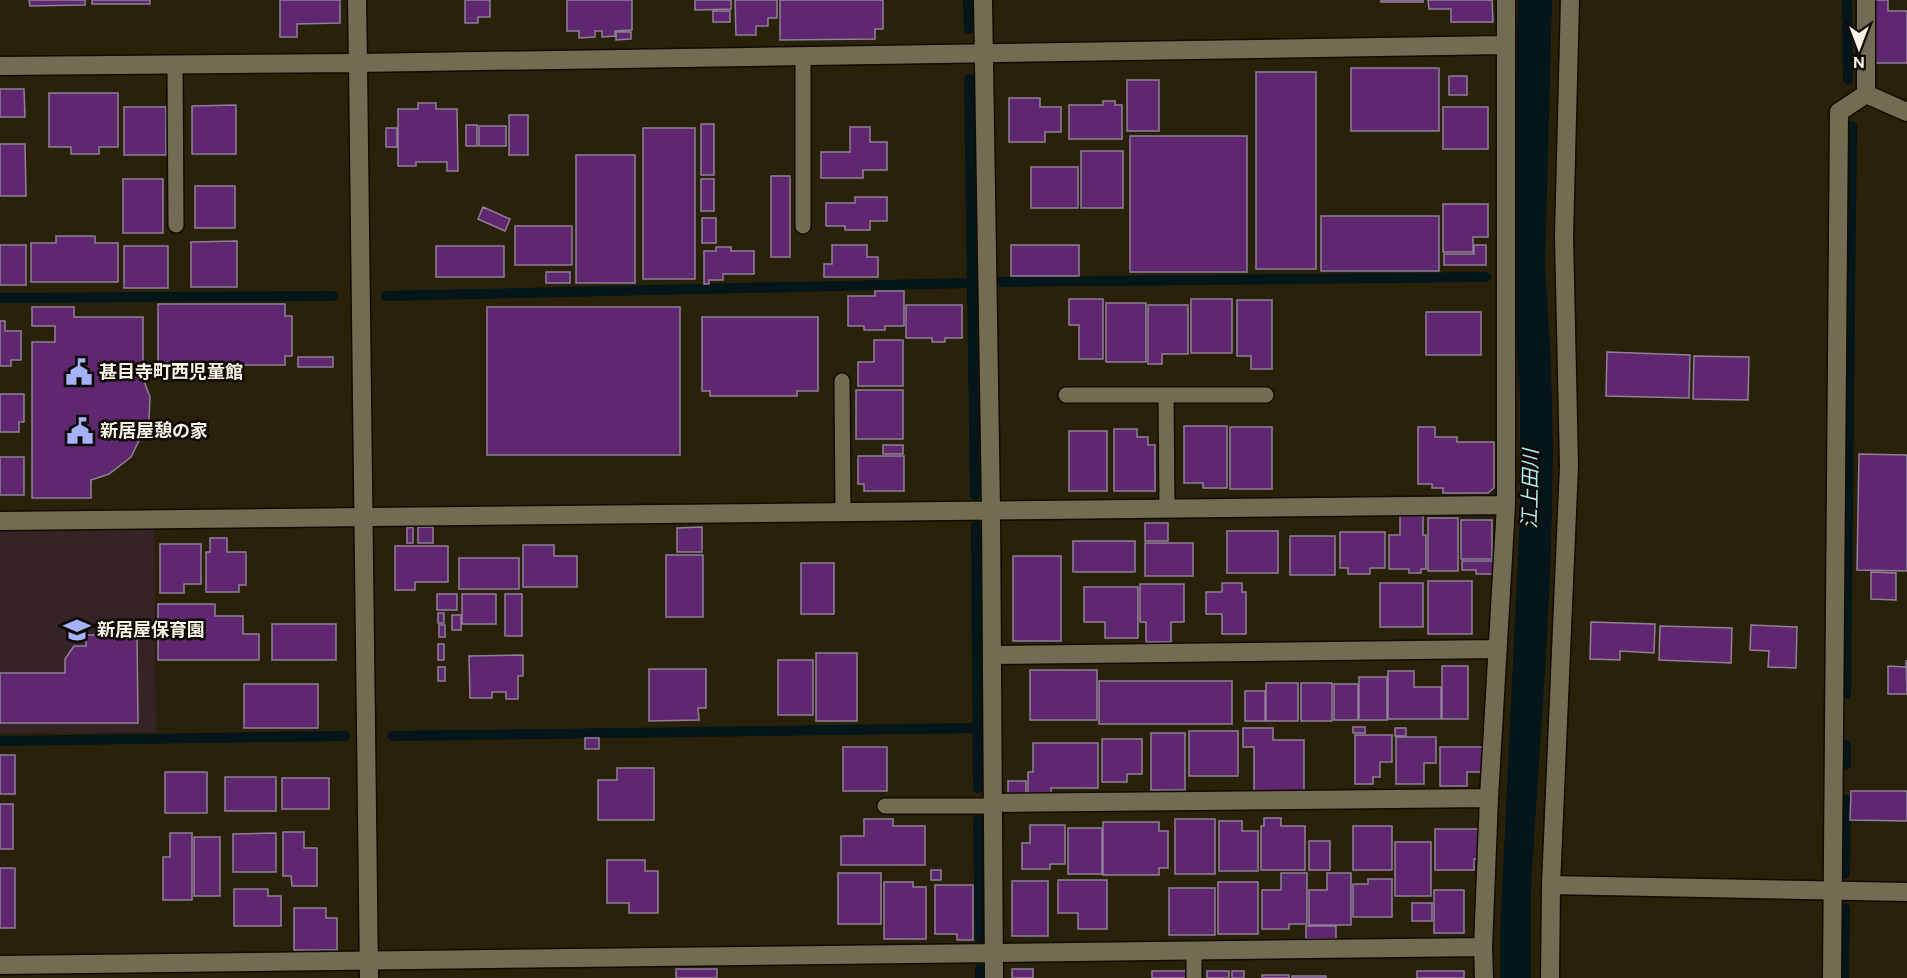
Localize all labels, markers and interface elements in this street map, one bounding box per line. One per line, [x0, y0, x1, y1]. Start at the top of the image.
north arrow [1829, 18, 1889, 78]
text: N [1853, 52, 1865, 73]
public building icon: 甚目寺町西児童館 [64, 357, 94, 387]
place label: 甚目寺町西児童館 [99, 360, 243, 384]
public building icon: 新居屋憩の家 [65, 416, 95, 446]
place label: 新居屋憩の家 [100, 419, 208, 443]
water label: 江上田川 [1516, 447, 1544, 529]
school or university icon: 新居屋保育園 [62, 615, 92, 645]
place label: 新居屋保育園 [97, 618, 205, 642]

